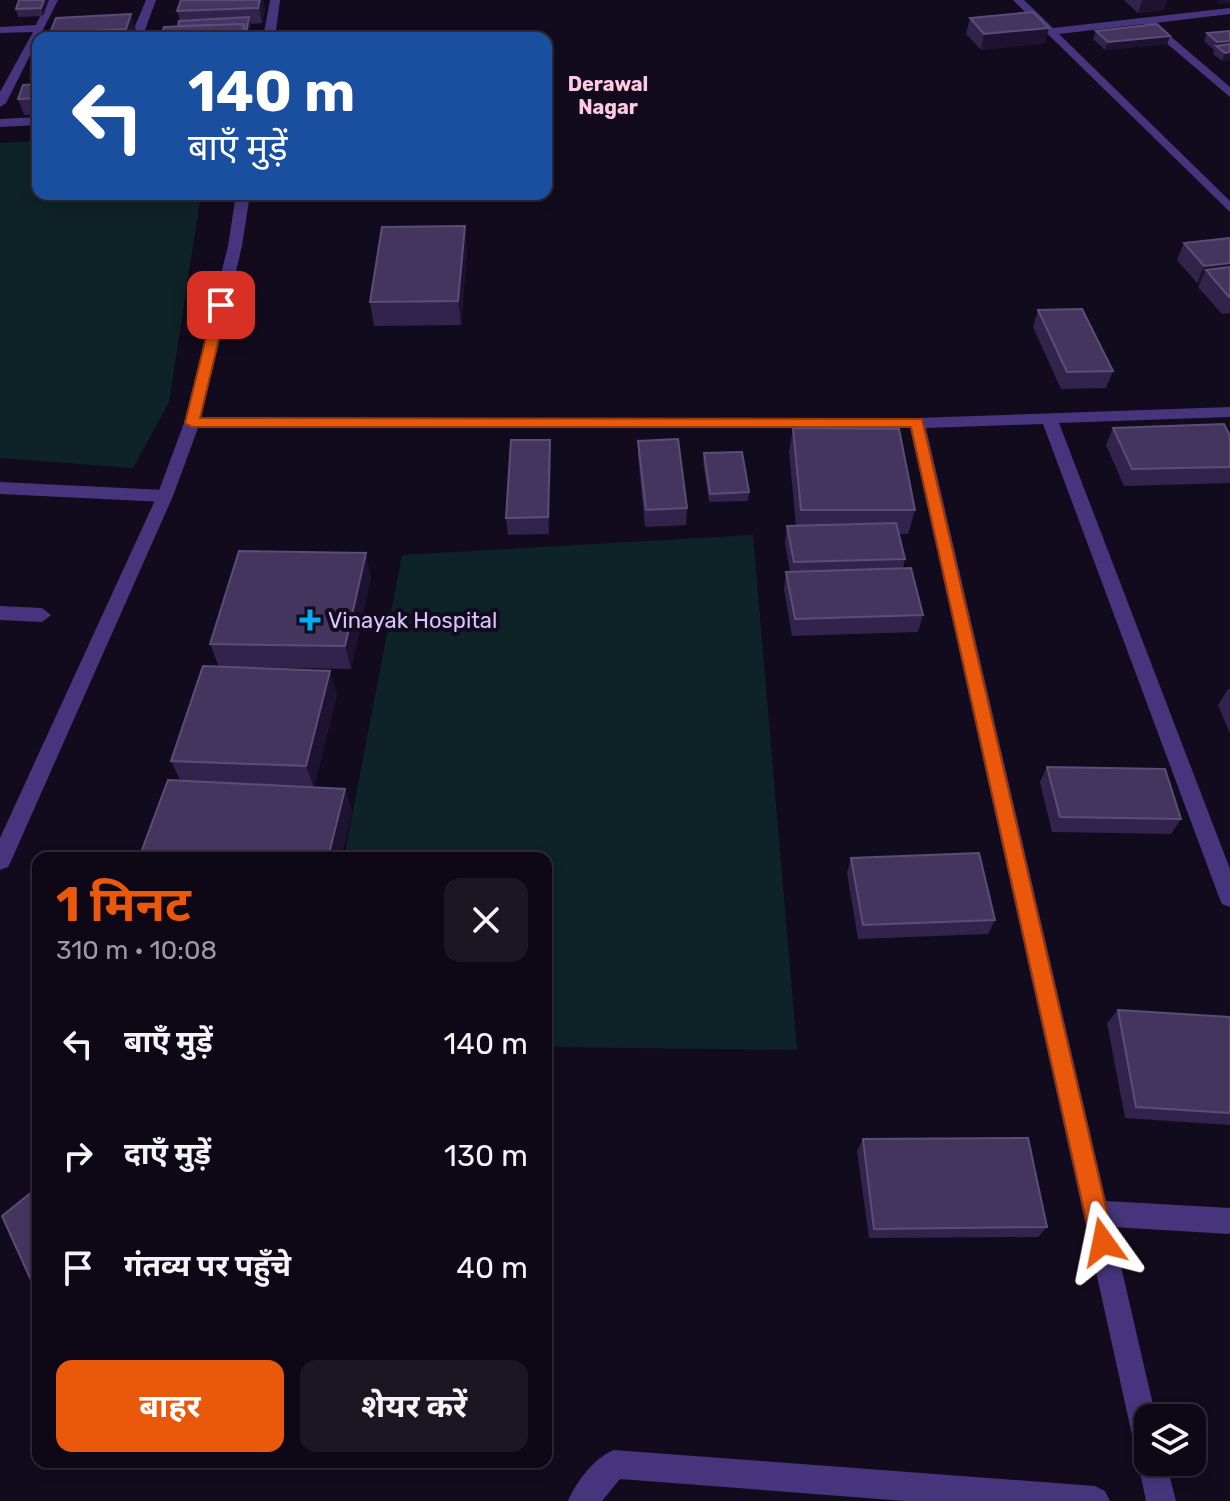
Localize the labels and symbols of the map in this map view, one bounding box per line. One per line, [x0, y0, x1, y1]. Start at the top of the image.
district label: Derawal Nagar [568, 72, 648, 119]
pin [187, 271, 255, 339]
place label: Vinayak Hospital [328, 607, 497, 634]
marker: Vinayak Hospital [299, 609, 321, 631]
position arrow [1061, 1200, 1145, 1284]

